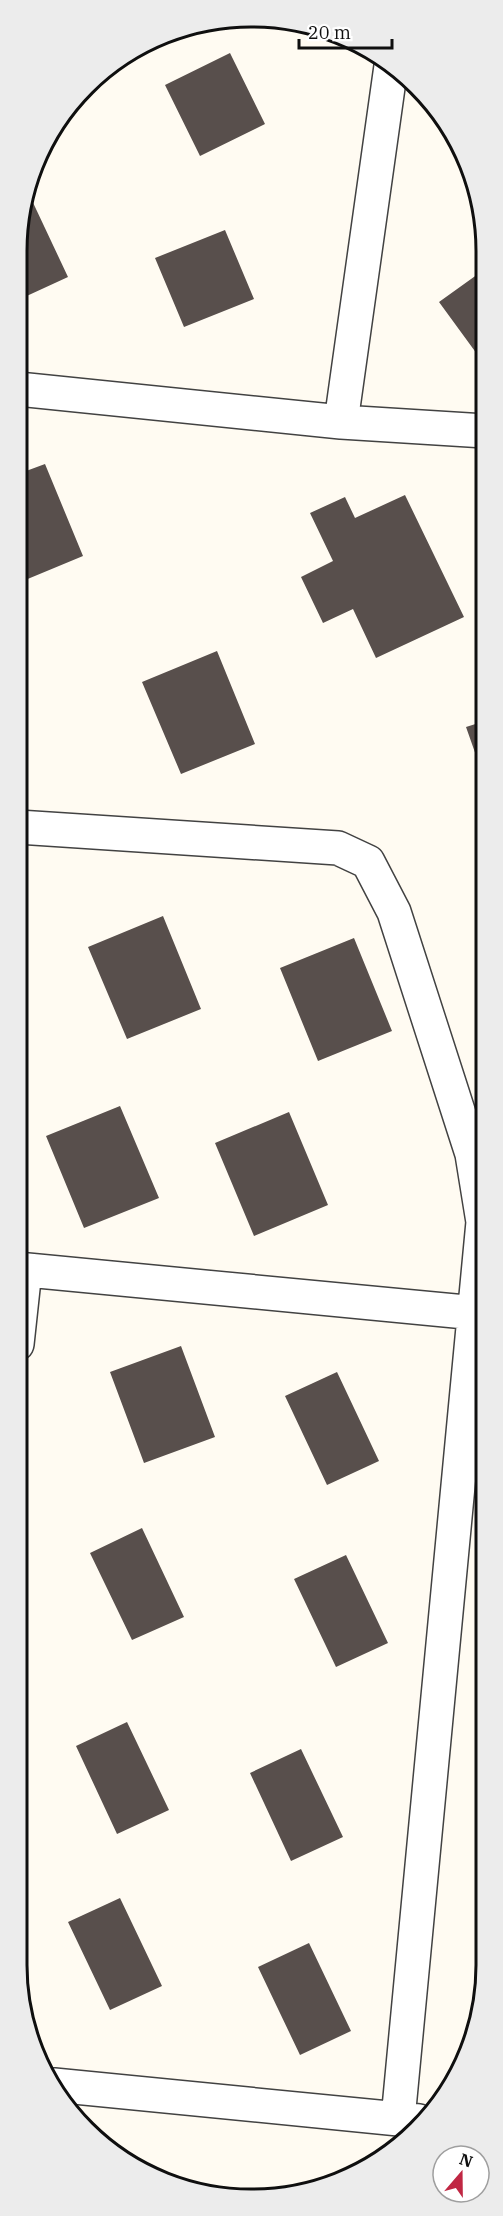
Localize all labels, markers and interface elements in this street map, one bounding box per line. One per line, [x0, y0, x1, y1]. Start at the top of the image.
scale bar [299, 12, 392, 50]
text: 20 m [308, 21, 351, 44]
north arrow [431, 2144, 491, 2204]
text: N [457, 2148, 475, 2171]

